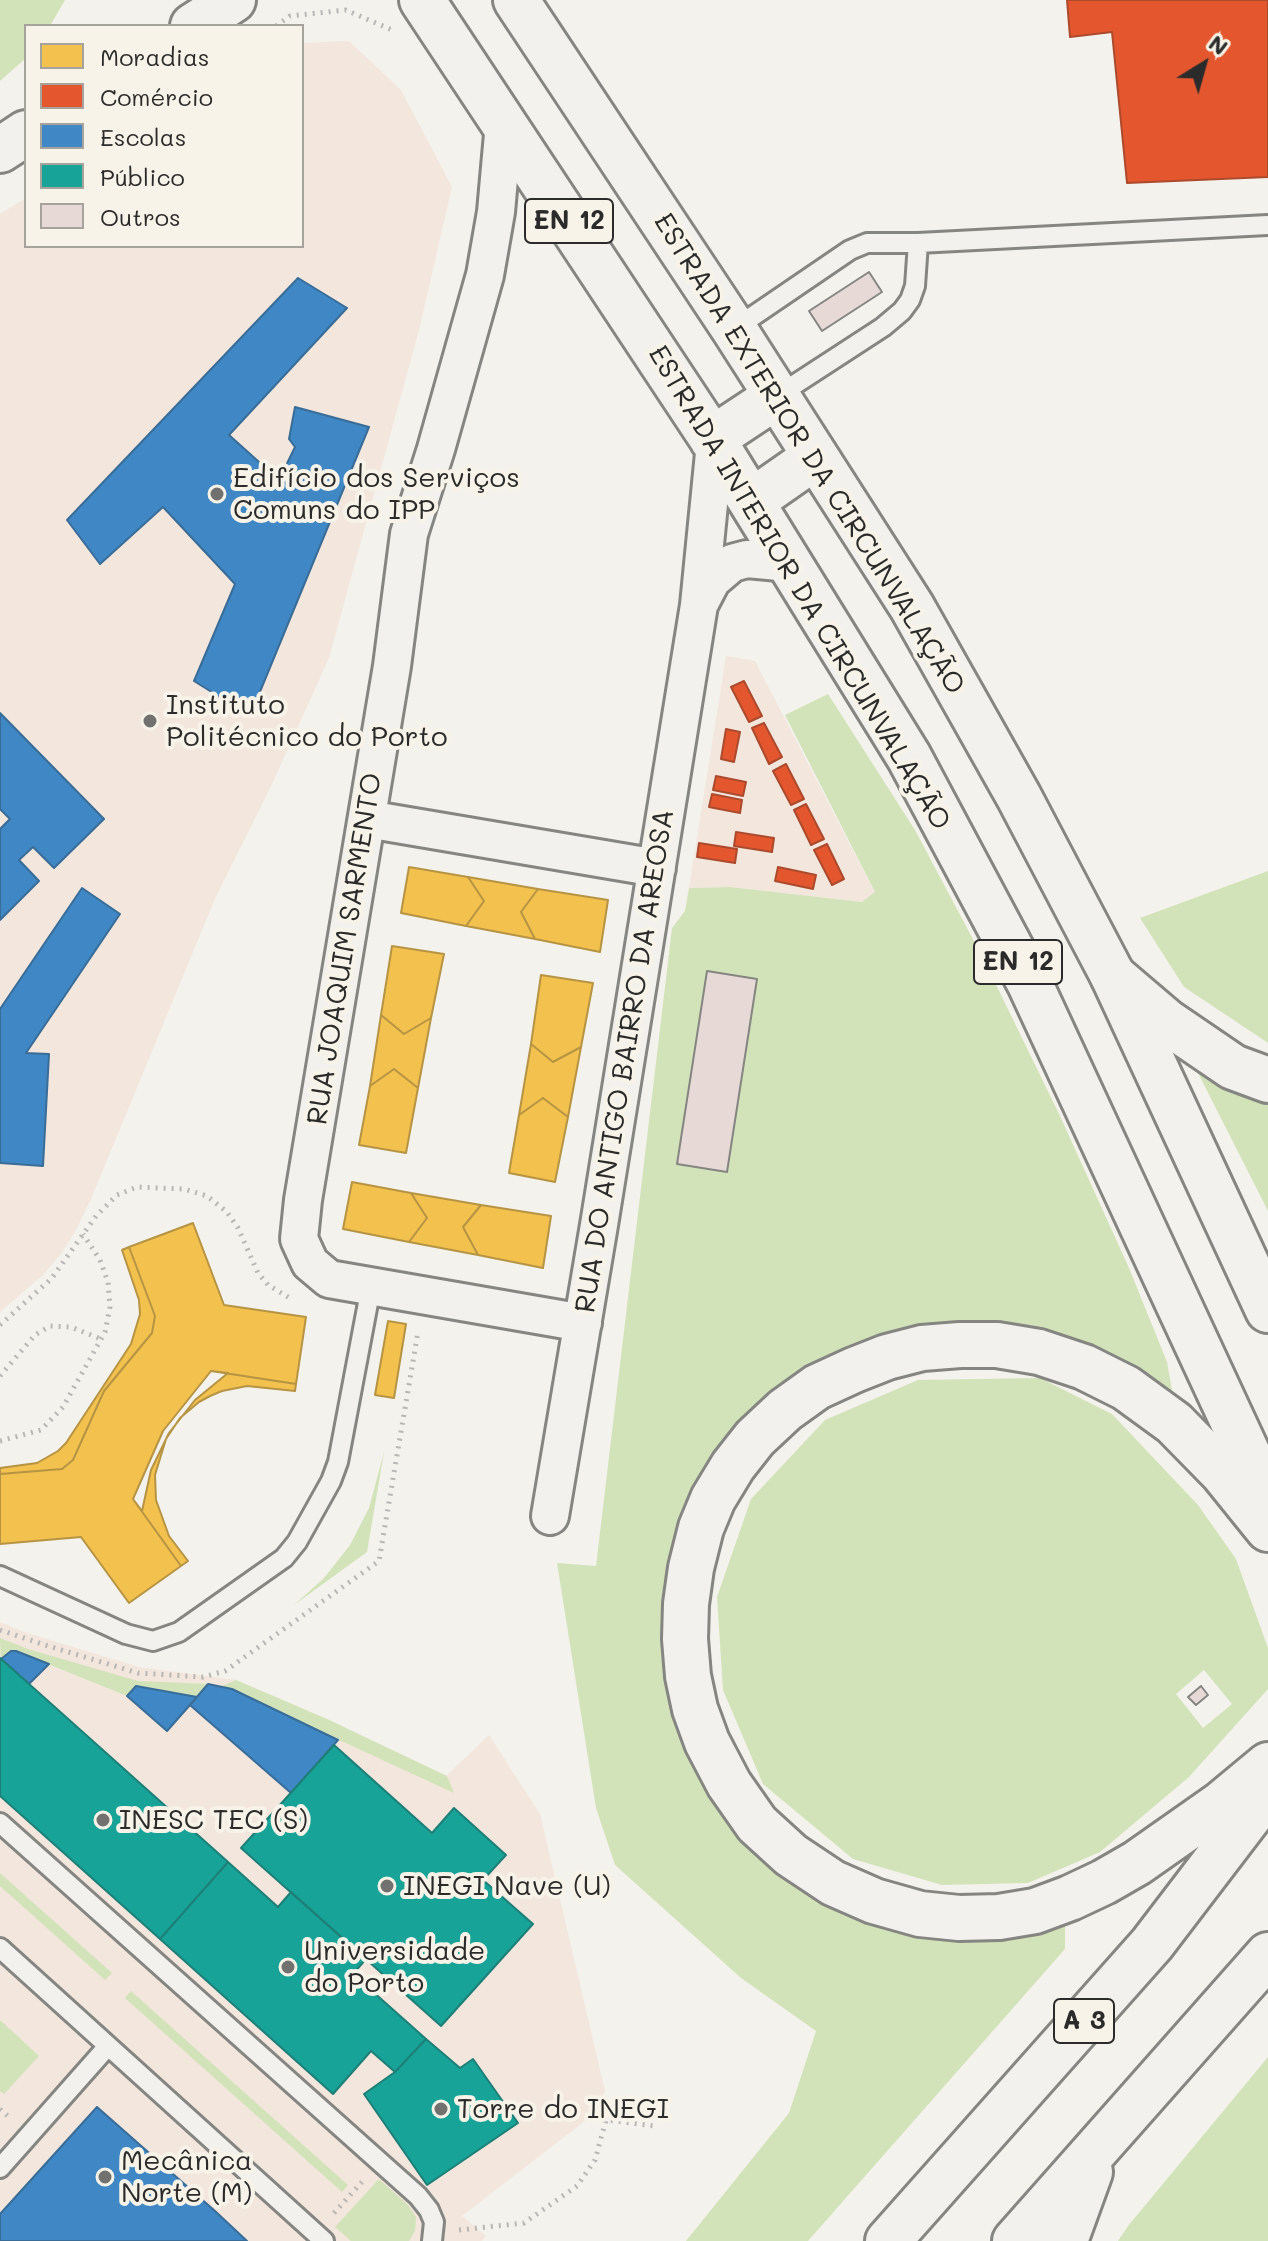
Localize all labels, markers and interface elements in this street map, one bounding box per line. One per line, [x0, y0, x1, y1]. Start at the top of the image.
legend [24, 24, 304, 248]
north arrow [1164, 24, 1244, 104]
text: N [1203, 28, 1234, 61]
text: Moradias [100, 41, 210, 72]
text: Comércio [100, 81, 213, 112]
text: Escolas [100, 121, 186, 152]
text: Público [100, 161, 185, 192]
road number: EN 12 [525, 199, 613, 243]
text: Outros [100, 201, 181, 232]
street label: ESTRADA EXTERIOR DA CIRCUNVALAÇÃO [646, 207, 972, 701]
street label: ESTRADA INTERIOR DA CIRCUNVALAÇÃO [641, 340, 957, 836]
place label: Edifício dos Serviços Comuns do IPP [233, 461, 520, 527]
marker: Edifício dos Serviços Comuns do IPP [208, 485, 226, 503]
place label: Instituto Politécnico do Porto [166, 688, 448, 754]
marker: Instituto Politécnico do Porto [141, 712, 159, 730]
street label: RUA JOAQUIM SARMENTO [301, 771, 389, 1127]
street label: RUA DO ANTIGO BAIRRO DA AREOSA [569, 807, 681, 1315]
road number: EN 12 [974, 940, 1062, 984]
place label: INESC TEC (S) [119, 1803, 308, 1837]
marker: INESC TEC (S) [94, 1811, 112, 1829]
place label: INEGI Nave (U) [403, 1869, 611, 1903]
marker: INEGI Nave (U) [378, 1877, 396, 1895]
place label: Universidade do Porto [304, 1934, 485, 2000]
marker: Universidade do Porto [279, 1958, 297, 1976]
road number: A 3 [1054, 1999, 1114, 2043]
place label: Torre do INEGI [457, 2092, 669, 2126]
marker: Torre do INEGI [432, 2100, 450, 2118]
place label: Mecânica Norte (M) [121, 2144, 253, 2210]
marker: Mecânica Norte (M) [96, 2168, 114, 2186]

